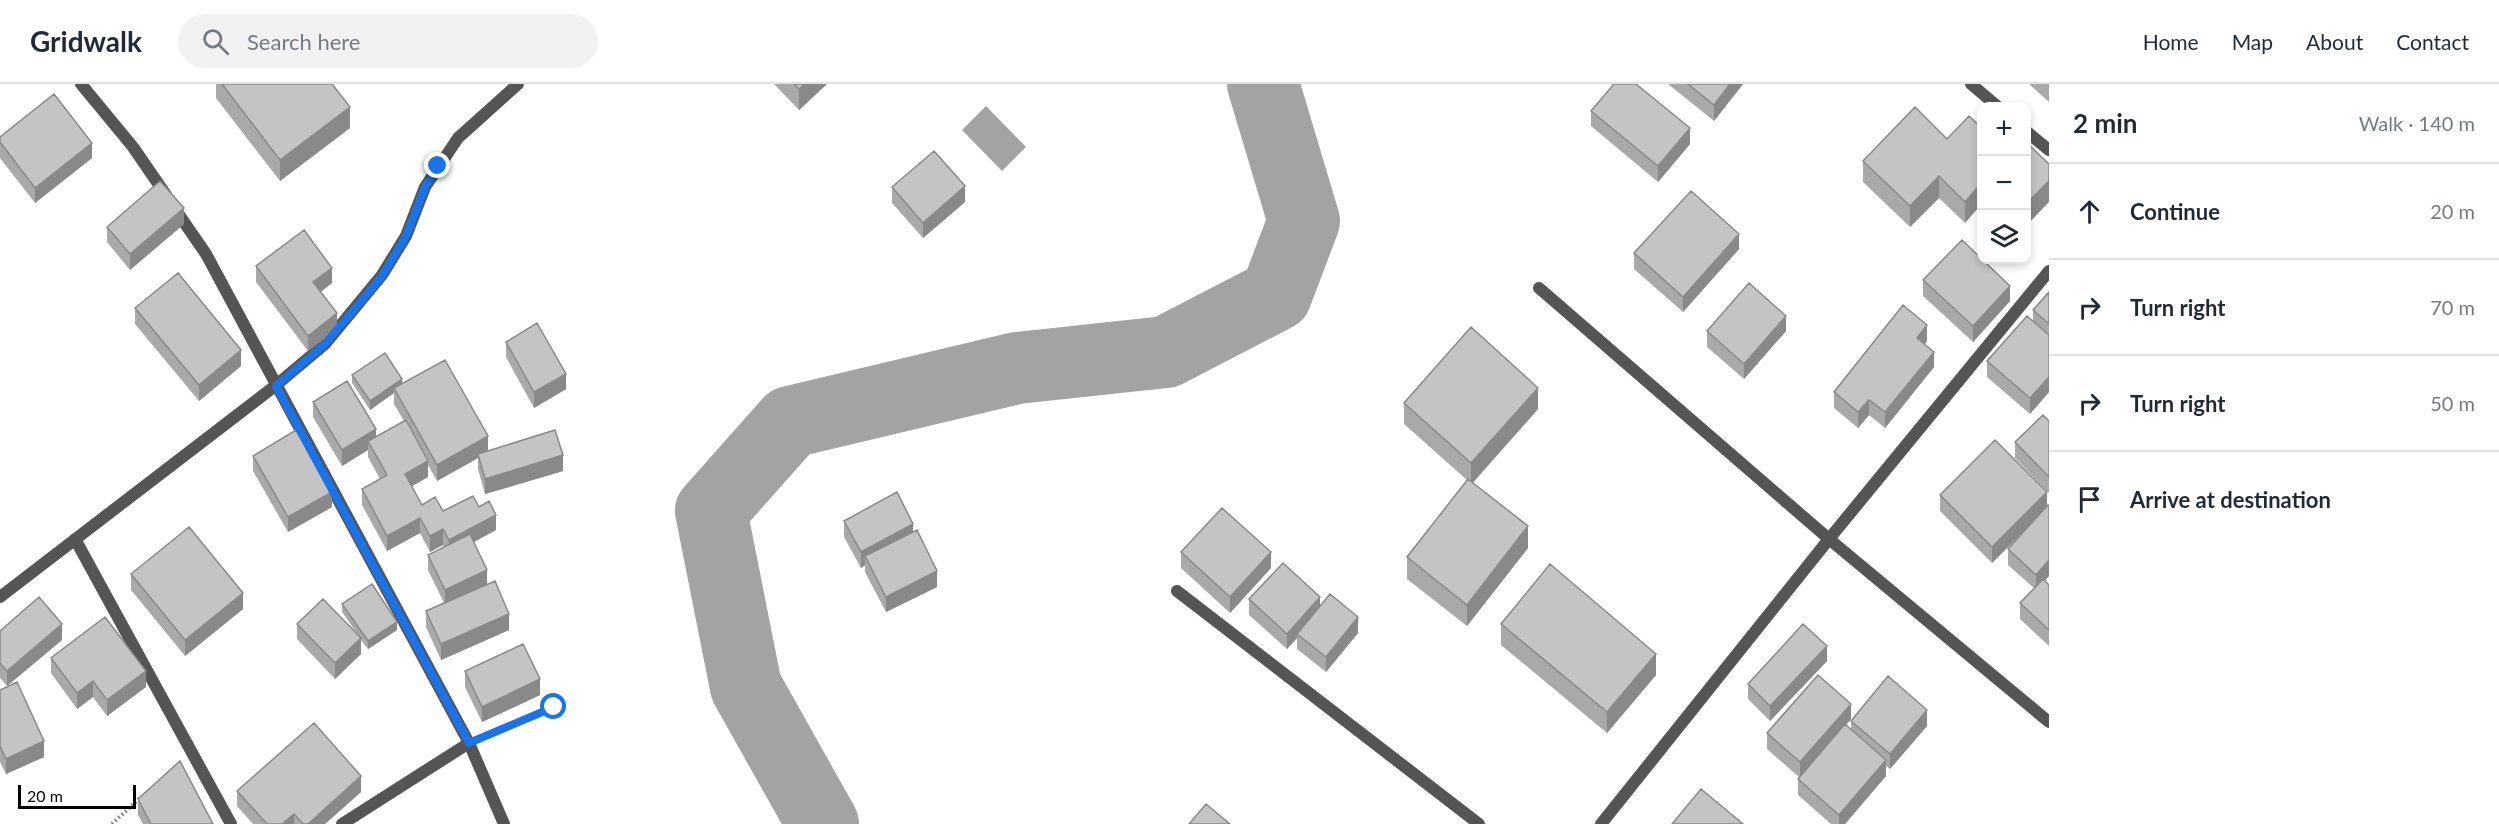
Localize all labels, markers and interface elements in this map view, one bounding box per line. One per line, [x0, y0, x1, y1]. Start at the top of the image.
search box [178, 14, 598, 68]
text: Gridwalk [30, 24, 142, 58]
icon: search [199, 25, 232, 58]
text: Search here [247, 28, 360, 55]
text: Home [2143, 29, 2199, 54]
text: Map [2232, 29, 2273, 54]
text: About [2306, 29, 2363, 54]
text: Contact [2396, 29, 2469, 54]
map controls [1977, 102, 2031, 264]
button: + [1977, 102, 2031, 156]
text: 2 min [2073, 107, 2137, 139]
text: Walk · 140 m [2359, 111, 2475, 135]
route end [424, 152, 450, 178]
button: − [1977, 156, 2031, 210]
icon: ahead [2073, 195, 2106, 228]
text: Continue [2130, 198, 2220, 225]
text: 20 m [2430, 199, 2475, 223]
button: layers [1977, 210, 2031, 264]
icon: right [2073, 291, 2106, 324]
text: Turn right [2130, 294, 2225, 321]
text: 70 m [2430, 295, 2475, 319]
icon: right [2073, 387, 2106, 420]
text: Turn right [2130, 390, 2225, 417]
text: 50 m [2430, 391, 2475, 415]
icon: arrive [2073, 483, 2106, 516]
text: Arrive at destination [2130, 486, 2331, 513]
route start [540, 693, 566, 719]
scale bar [18, 782, 136, 810]
text: 20 m [27, 786, 63, 805]

